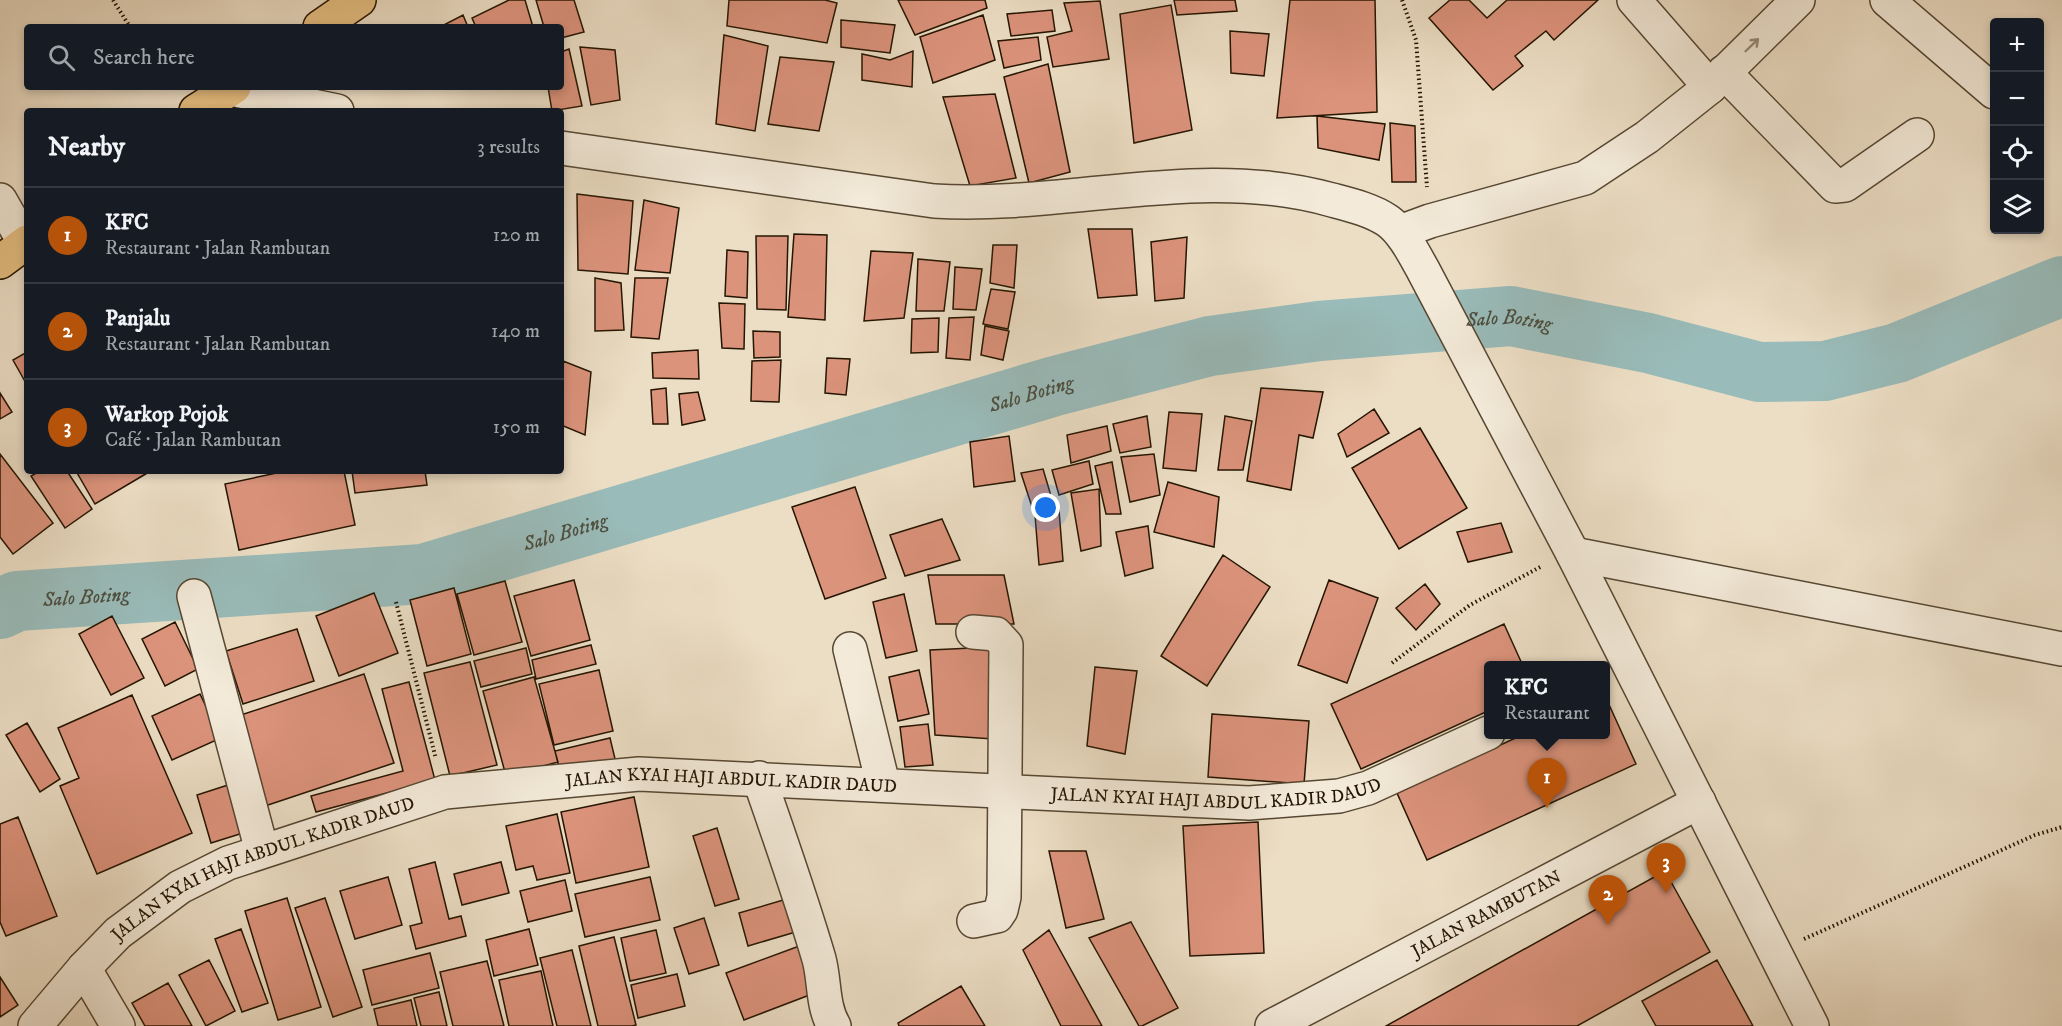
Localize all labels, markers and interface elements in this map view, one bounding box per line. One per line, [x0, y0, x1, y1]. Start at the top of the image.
map controls [1990, 18, 2044, 234]
button: + [1990, 18, 2044, 72]
search box [24, 24, 564, 90]
one-way arrow [1744, 38, 1759, 53]
icon: search [45, 41, 78, 74]
text: Search here [93, 44, 195, 71]
button: − [1990, 72, 2044, 126]
button: locate [1990, 126, 2044, 180]
text: Nearby [48, 131, 125, 164]
text: 3 results [477, 135, 540, 160]
button: layers [1990, 180, 2044, 234]
text: KFC [105, 209, 149, 236]
text: 1 [64, 223, 71, 248]
text: 120 m [493, 223, 540, 248]
text: Restaurant · Jalan Rambutan [105, 236, 330, 261]
text: Panjalu [105, 305, 170, 332]
water label: Salo Boting [1464, 305, 1556, 338]
text: 2 [63, 319, 72, 344]
text: 140 m [491, 319, 540, 344]
text: Restaurant · Jalan Rambutan [105, 332, 330, 357]
water label: Salo Boting [985, 370, 1078, 419]
text: Warkop Pojok [105, 401, 228, 428]
text: 3 [64, 415, 71, 440]
text: 150 m [493, 415, 540, 440]
text: Café · Jalan Rambutan [105, 428, 281, 453]
your location [1031, 493, 1060, 522]
water label: Salo Boting [519, 508, 613, 558]
water label: Salo Boting [41, 582, 132, 613]
popup [1484, 661, 1610, 739]
text: KFC [1504, 674, 1548, 701]
text: Restaurant [1504, 701, 1590, 726]
pin: 1 [1528, 758, 1566, 808]
street label: JALAN KYAI HAJI ABDUL KADIR DAUD [563, 764, 898, 798]
street label: JALAN KYAI HAJI ABDUL KADIR DAUD [1048, 773, 1385, 815]
street label: JALAN KYAI HAJI ABDUL KADIR DAUD [105, 793, 418, 947]
pin: 3 [1646, 844, 1686, 893]
street label: JALAN RAMBUTAN [1406, 866, 1566, 964]
pin: 2 [1588, 876, 1628, 925]

